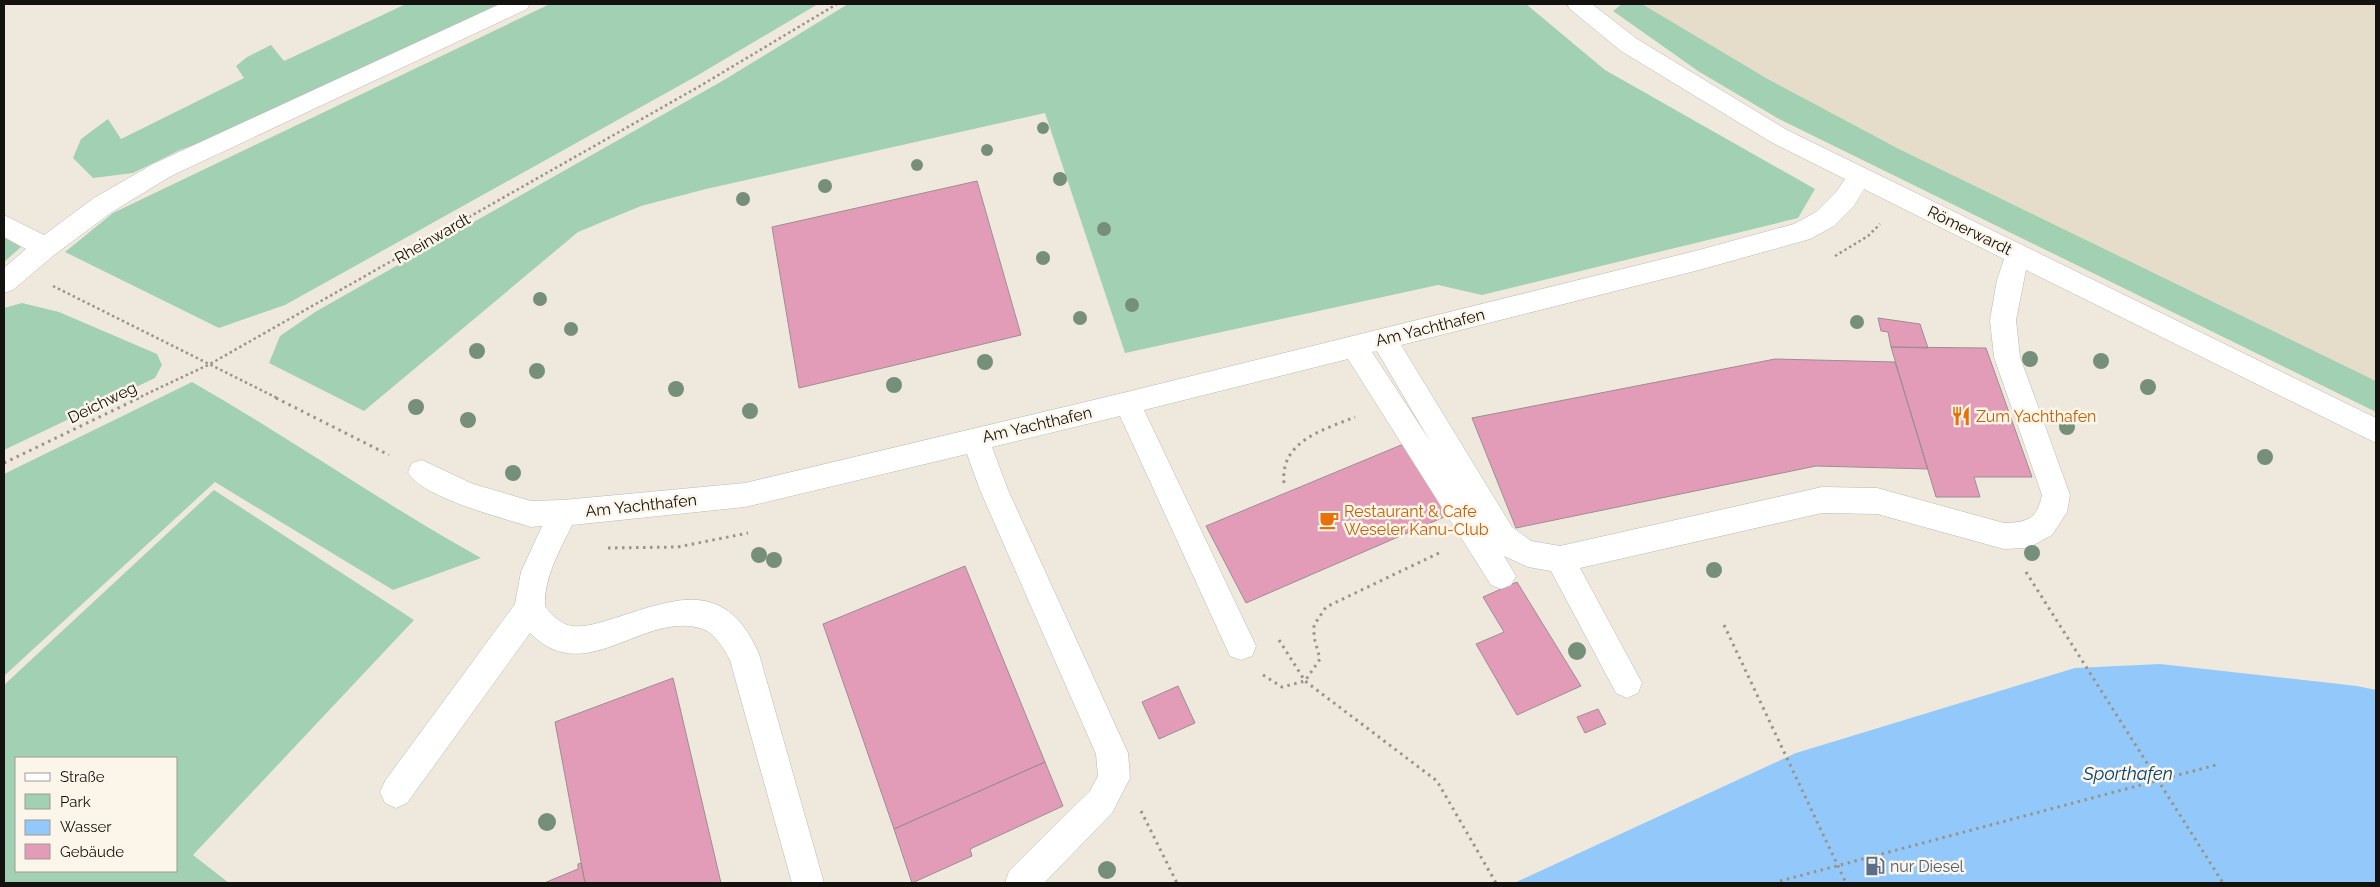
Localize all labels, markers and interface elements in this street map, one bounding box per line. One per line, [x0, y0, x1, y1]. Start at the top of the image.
street label: Römerwardt [1924, 202, 2016, 259]
street label: Rheinwardt [391, 209, 474, 268]
street label: Am Yachthafen [1374, 305, 1487, 350]
street label: Deichweg [65, 378, 140, 427]
street label: Am Yachthafen [980, 403, 1094, 446]
restaurant icon: Zum Yachthafen [1950, 405, 1972, 427]
place label: Zum Yachthafen [1976, 407, 2096, 426]
street label: Am Yachthafen [584, 490, 698, 521]
place label: Restaurant & Cafe Weseler Kanu-Club [1344, 502, 1489, 539]
cafe icon: Restaurant & Cafe Weseler Kanu-Club [1318, 509, 1340, 531]
legend [15, 757, 178, 872]
water label: Sporthafen [2082, 763, 2173, 784]
text: Straße [60, 768, 105, 786]
text: Park [60, 793, 91, 811]
text: Wasser [60, 818, 112, 836]
text: Gebäude [60, 843, 124, 861]
fuel station icon: nur Diesel [1864, 855, 1886, 877]
place label: nur Diesel [1890, 857, 1965, 876]

